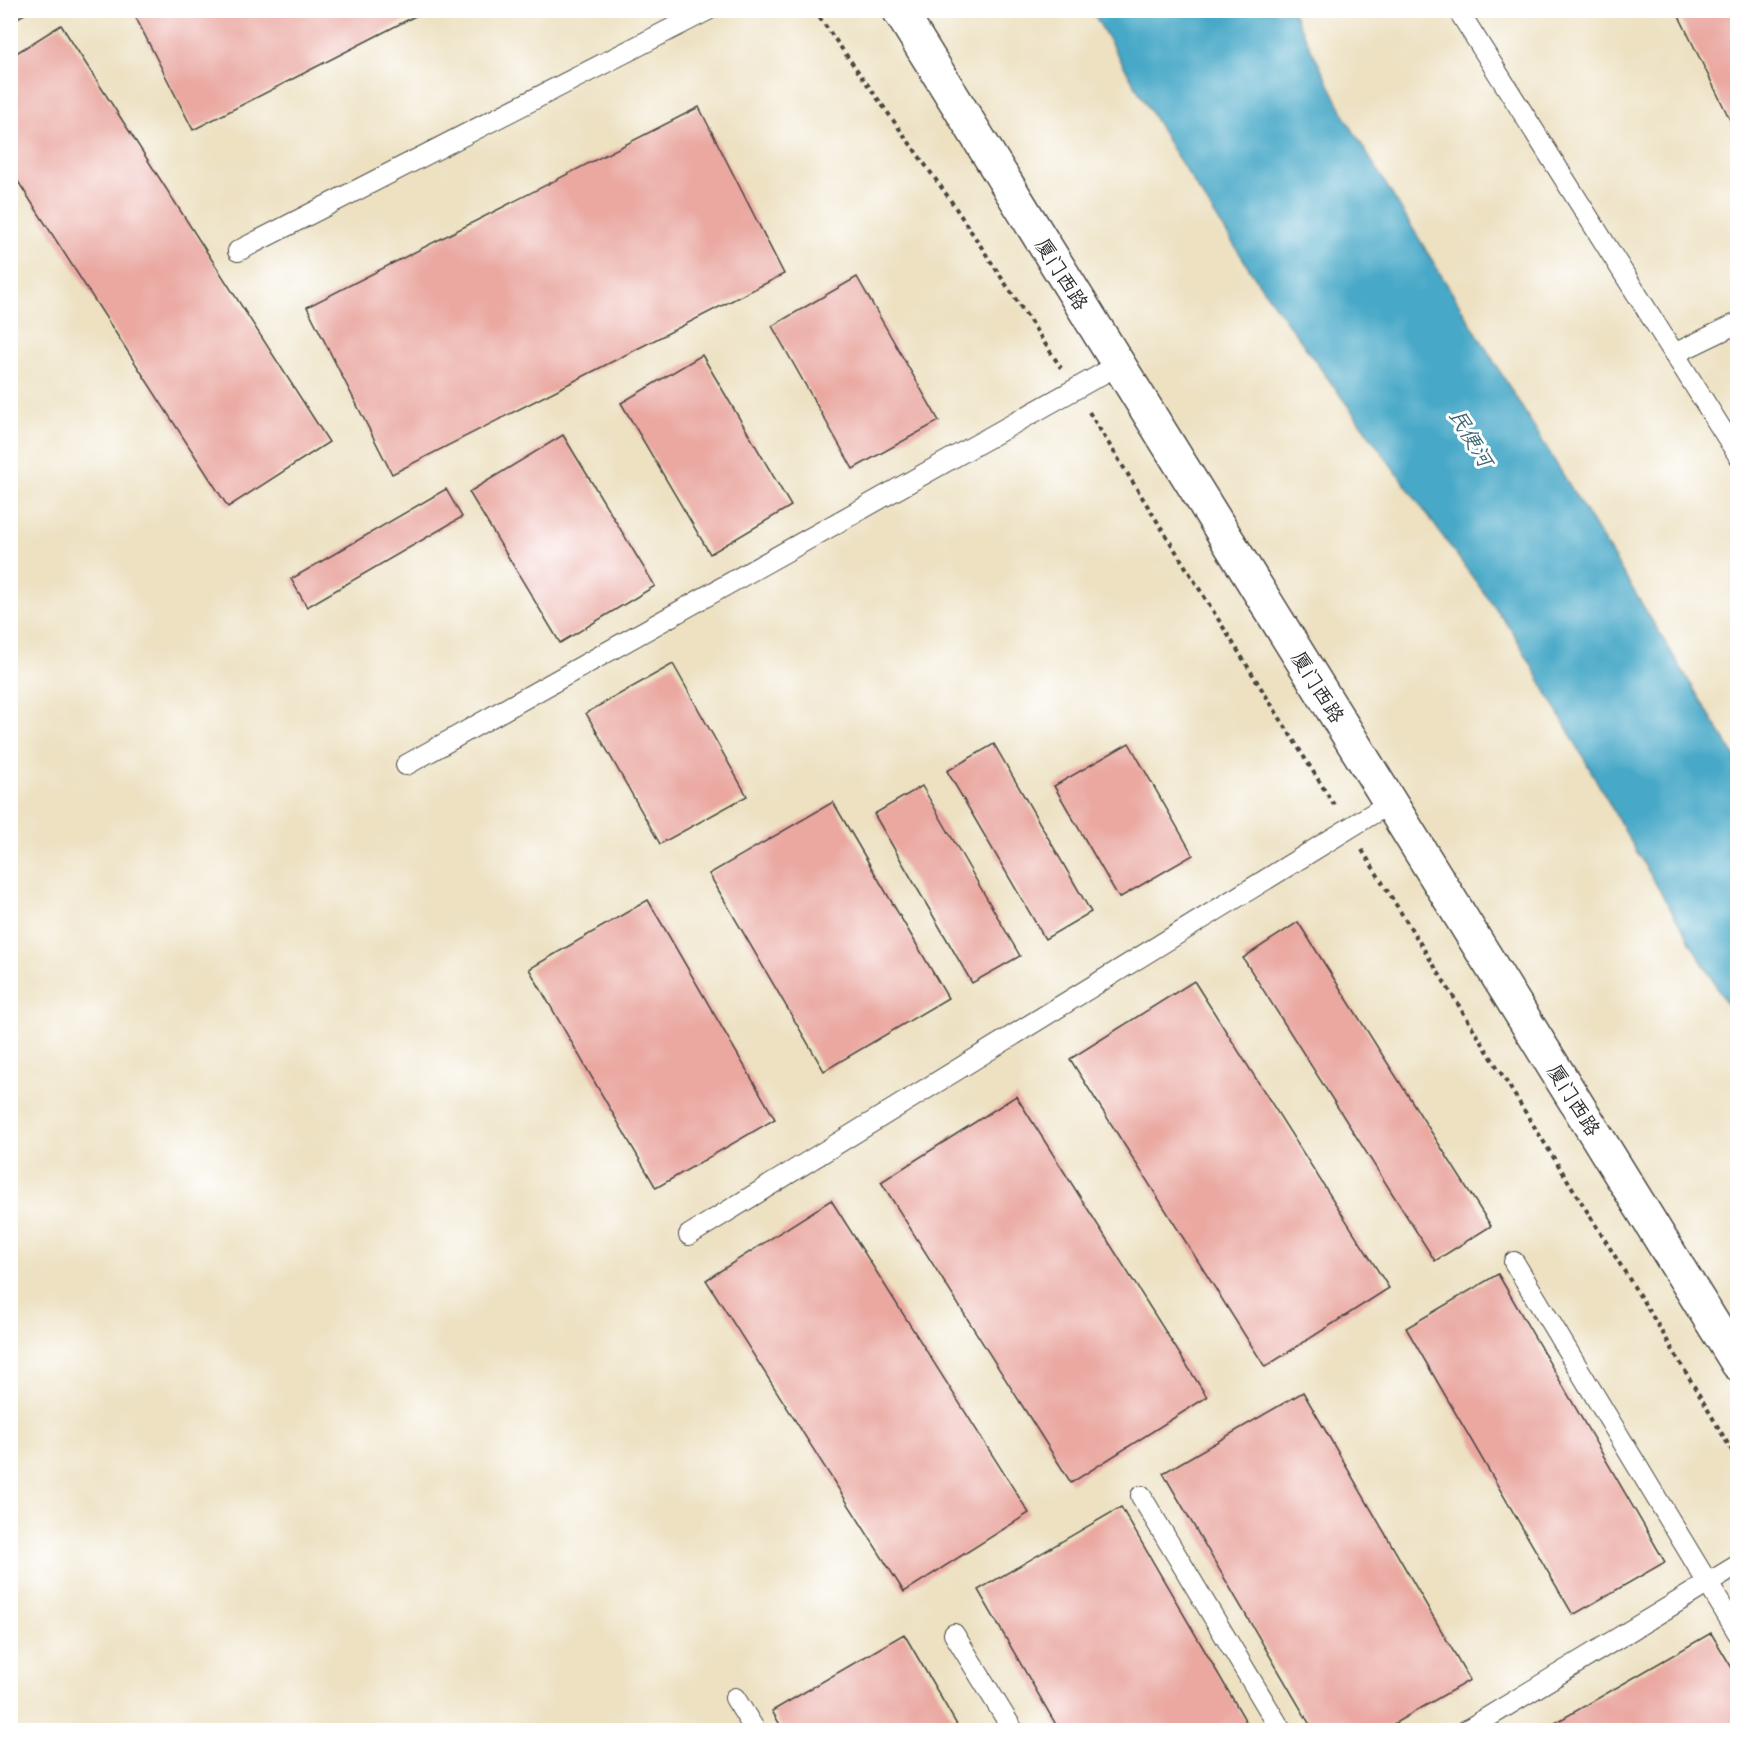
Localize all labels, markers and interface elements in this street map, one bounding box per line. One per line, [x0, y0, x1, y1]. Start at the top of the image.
street label: 厦门西路 [1026, 234, 1093, 318]
water label: 民便河 [1439, 405, 1499, 477]
street label: 厦门西路 [1282, 647, 1349, 731]
street label: 厦门西路 [1538, 1060, 1605, 1144]

